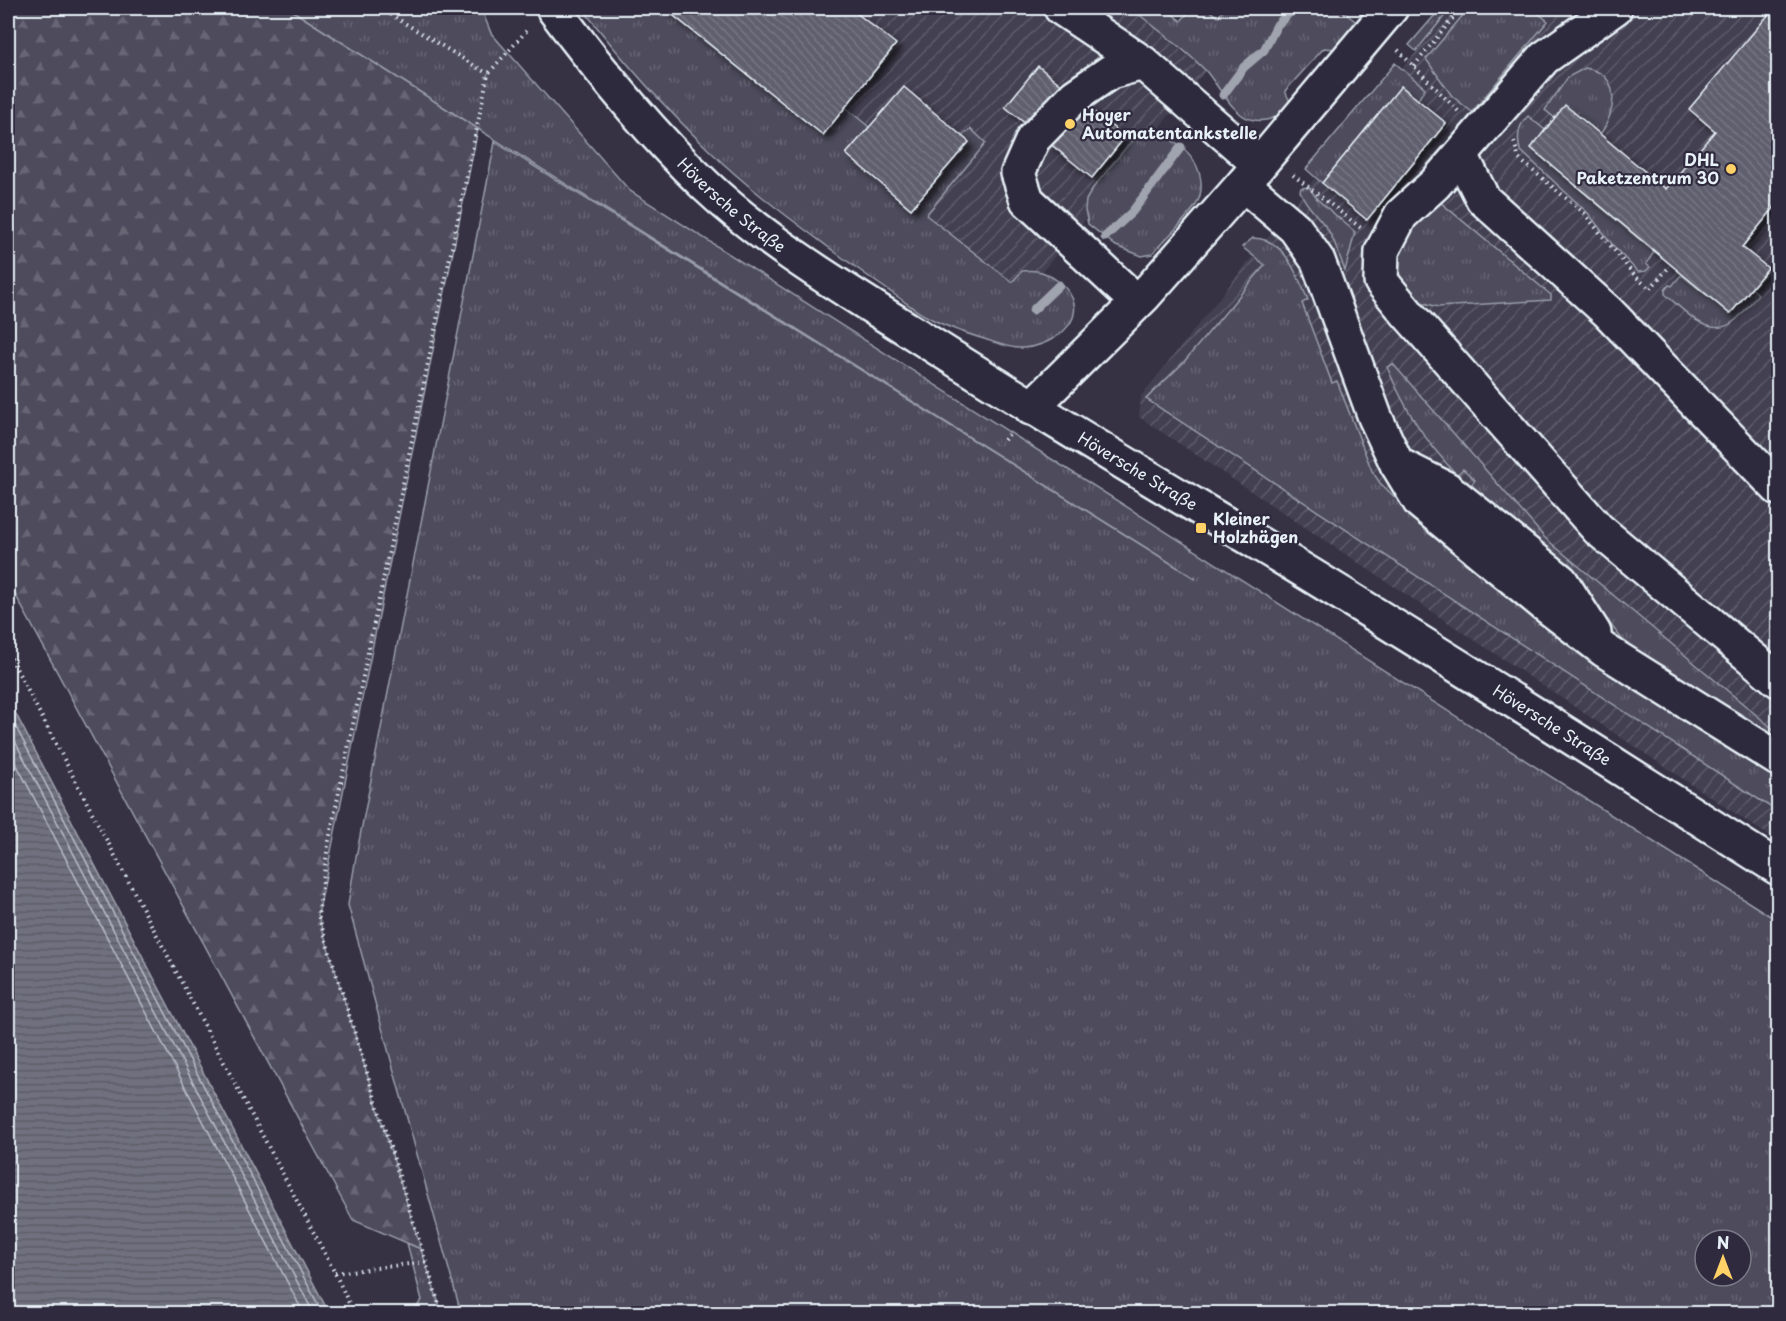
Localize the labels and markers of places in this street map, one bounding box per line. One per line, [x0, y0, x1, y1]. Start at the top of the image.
place label: Hoyer Automatentankstelle [1082, 102, 1257, 144]
marker: Hoyer Automatentankstelle [1063, 117, 1077, 131]
place label: DHL Paketzentrum 30 [1576, 147, 1719, 189]
marker: DHL Paketzentrum 30 [1724, 162, 1738, 176]
place label: Kleiner Holzhägen [1213, 506, 1298, 548]
marker: Kleiner Holzhägen [1194, 521, 1208, 535]

